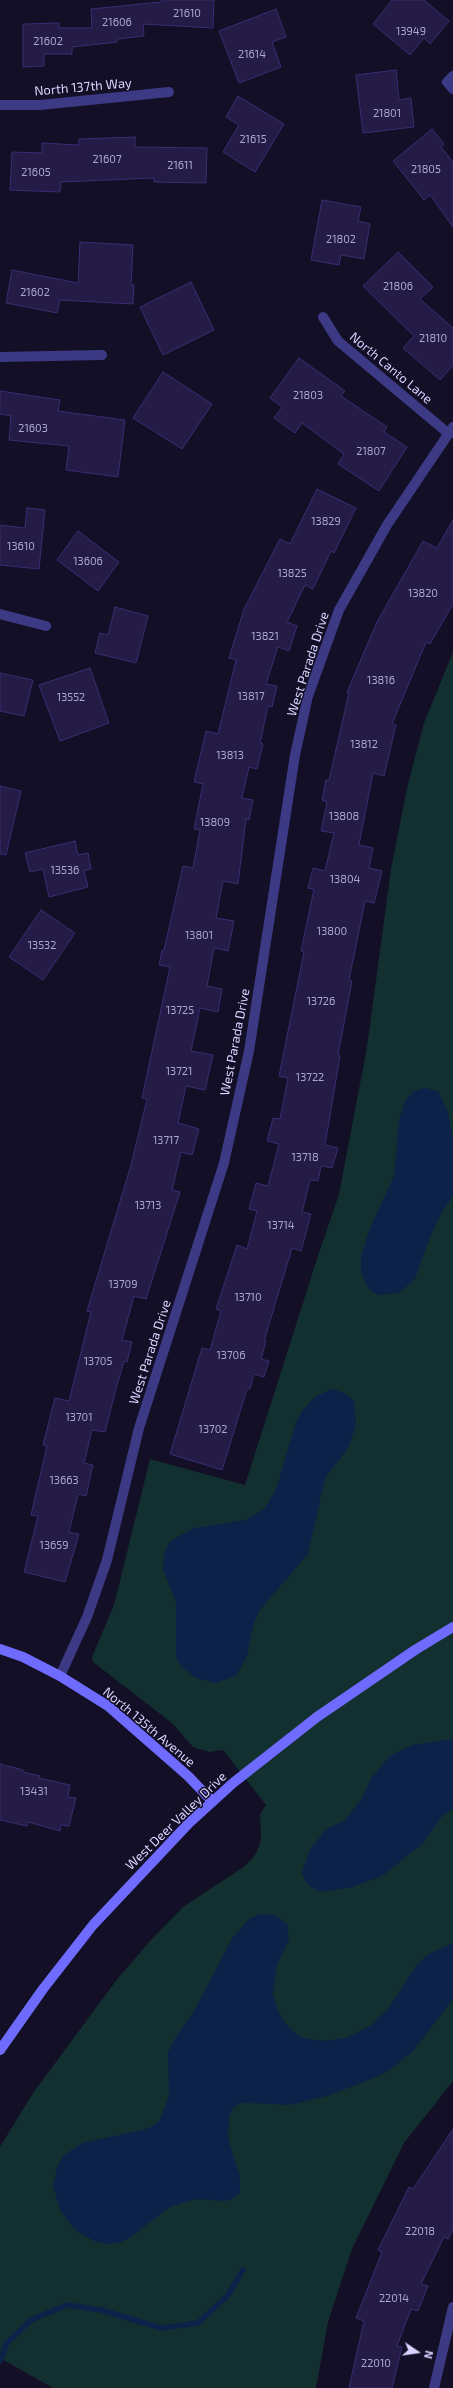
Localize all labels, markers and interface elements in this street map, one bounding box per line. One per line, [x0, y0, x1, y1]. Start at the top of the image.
house number: 21610 [173, 6, 201, 20]
house number: 21606 [102, 15, 132, 29]
house number: 13949 [396, 24, 426, 38]
house number: 21602 [33, 34, 63, 48]
house number: 21614 [238, 47, 266, 61]
street label: North 137th Way [34, 75, 132, 99]
house number: 21801 [373, 106, 401, 120]
house number: 21615 [239, 132, 267, 146]
house number: 21607 [92, 152, 122, 166]
house number: 21611 [167, 158, 193, 172]
house number: 21805 [411, 162, 441, 176]
house number: 21605 [21, 165, 51, 179]
house number: 21802 [326, 232, 356, 246]
house number: 21806 [383, 279, 413, 293]
house number: 21602 [20, 285, 50, 299]
street label: North Canto Lane [347, 329, 435, 407]
house number: 21810 [419, 331, 447, 345]
house number: 21803 [293, 388, 323, 402]
house number: 21603 [18, 421, 48, 435]
house number: 21807 [356, 444, 386, 458]
house number: 13829 [311, 514, 341, 528]
house number: 13610 [7, 539, 35, 553]
house number: 13606 [73, 554, 103, 568]
house number: 13825 [277, 566, 307, 580]
house number: 13820 [408, 586, 438, 600]
street label: West Parada Drive [284, 610, 332, 718]
house number: 13821 [251, 629, 279, 643]
house number: 13816 [367, 673, 395, 687]
house number: 13817 [237, 689, 265, 703]
house number: 13552 [57, 690, 85, 704]
house number: 13812 [350, 737, 378, 751]
house number: 13813 [216, 748, 244, 762]
house number: 13808 [329, 809, 359, 823]
house number: 13809 [200, 815, 230, 829]
house number: 13536 [51, 863, 79, 877]
house number: 13804 [330, 872, 360, 886]
house number: 13800 [317, 924, 347, 938]
house number: 13801 [185, 928, 213, 942]
house number: 13532 [28, 938, 56, 952]
street label: West Parada Drive [217, 987, 253, 1097]
house number: 13726 [307, 994, 335, 1008]
house number: 13725 [166, 1003, 194, 1017]
house number: 13721 [166, 1064, 192, 1078]
house number: 13722 [296, 1070, 324, 1084]
house number: 13717 [153, 1133, 179, 1147]
house number: 13718 [291, 1150, 319, 1164]
house number: 13713 [135, 1198, 161, 1212]
house number: 13714 [267, 1218, 295, 1232]
house number: 13709 [108, 1277, 138, 1291]
house number: 13710 [234, 1290, 262, 1304]
street label: West Parada Drive [126, 1298, 174, 1406]
house number: 13706 [216, 1348, 246, 1362]
house number: 13705 [84, 1354, 112, 1368]
house number: 13701 [65, 1410, 93, 1424]
house number: 13702 [199, 1422, 227, 1436]
house number: 13663 [49, 1473, 79, 1487]
house number: 13659 [40, 1538, 68, 1552]
street label: North 135th Avenue [100, 1684, 198, 1770]
street label: West Deer Valley Drive [122, 1769, 230, 1873]
house number: 13431 [20, 1784, 48, 1798]
house number: 22018 [405, 2224, 435, 2238]
house number: 22014 [379, 2291, 409, 2305]
north arrow [397, 2332, 437, 2372]
text: N [422, 2349, 436, 2360]
house number: 22010 [361, 2356, 391, 2370]

